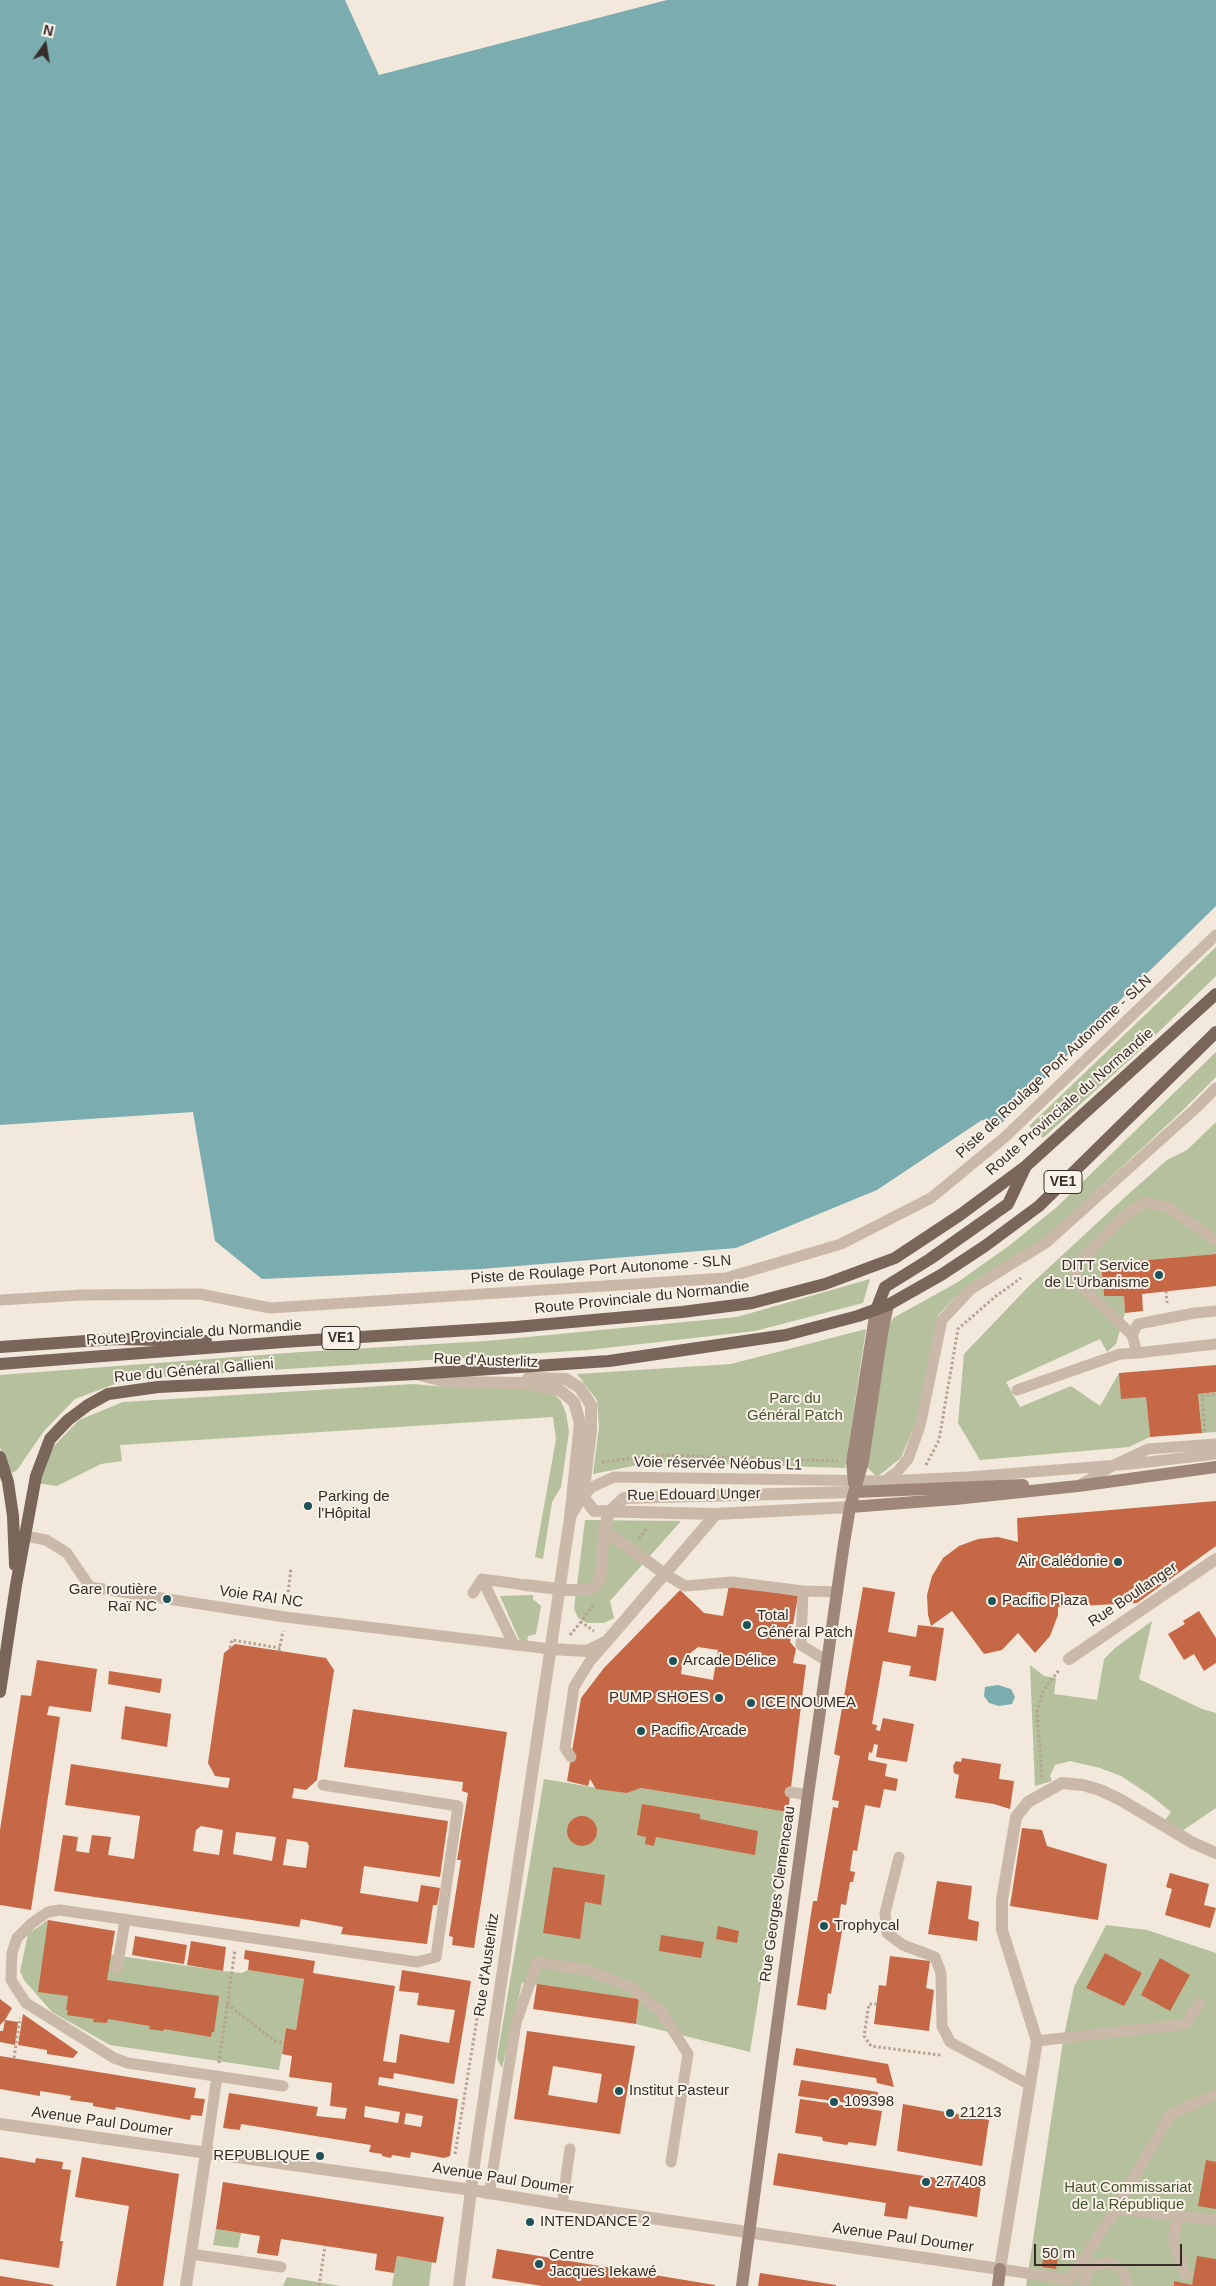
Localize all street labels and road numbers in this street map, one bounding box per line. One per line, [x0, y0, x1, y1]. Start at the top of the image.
street label: Piste de Roulage Port Autonome - SLN [952, 971, 1156, 1163]
street label: Route Provinciale du Normandie [983, 1024, 1157, 1180]
road number: VE1 [1044, 1170, 1082, 1194]
street label: Piste de Roulage Port Autonome - SLN [470, 1252, 732, 1288]
street label: Route Provinciale du Normandie [534, 1278, 750, 1318]
street label: Route Provinciale du Normandie [86, 1316, 302, 1350]
road number: VE1 [322, 1326, 360, 1350]
street label: Rue d'Austerlitz [433, 1350, 539, 1372]
street label: Rue du Général Gallieni [113, 1355, 275, 1387]
street label: Voie réservée Néobus L1 [634, 1454, 802, 1474]
street label: Rue Edouard Unger [627, 1485, 761, 1505]
street label: Rue Boullanger [1085, 1559, 1181, 1631]
street label: Voie RAI NC [218, 1582, 304, 1612]
street label: Rue Georges Clemenceau [757, 1805, 799, 1983]
street label: Rue d'Austerlitz [471, 1912, 503, 2018]
street label: Avenue Paul Doumer [30, 2103, 174, 2141]
street label: Avenue Paul Doumer [431, 2159, 575, 2199]
street label: Avenue Paul Doumer [831, 2219, 975, 2257]

